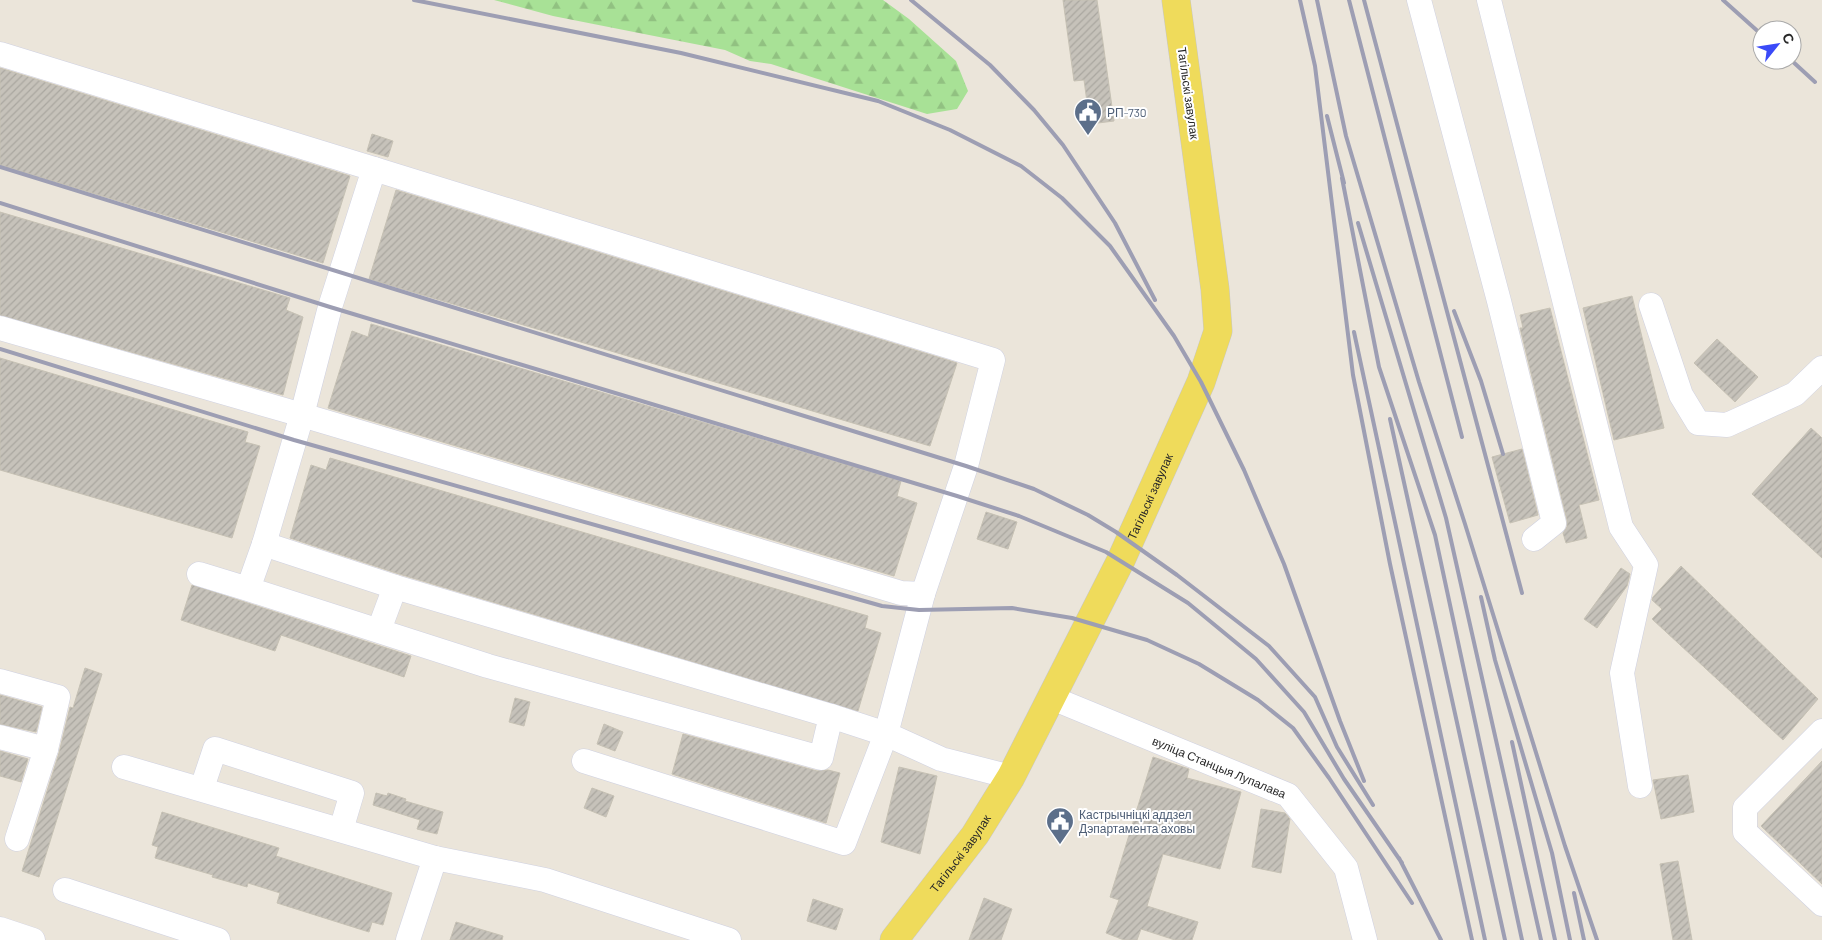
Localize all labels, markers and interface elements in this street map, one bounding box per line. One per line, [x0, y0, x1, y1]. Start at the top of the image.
north arrow [1752, 20, 1802, 70]
text: С [1779, 30, 1799, 47]
street label: Тагільскі завулак [1175, 46, 1203, 141]
public building icon: РП-730 [1073, 97, 1103, 136]
place label: РП-730 [1107, 105, 1147, 119]
street label: Тагільскі завулак [1124, 450, 1175, 542]
street label: вуліца Станцыя Лупалава [1151, 733, 1289, 801]
public building icon: Кастрычніцкі аддзел Дэпартамента аховы [1045, 806, 1075, 845]
place label: Кастрычніцкі аддзел Дэпартамента аховы [1079, 807, 1195, 836]
street label: Тагільскі завулак [927, 811, 993, 895]

